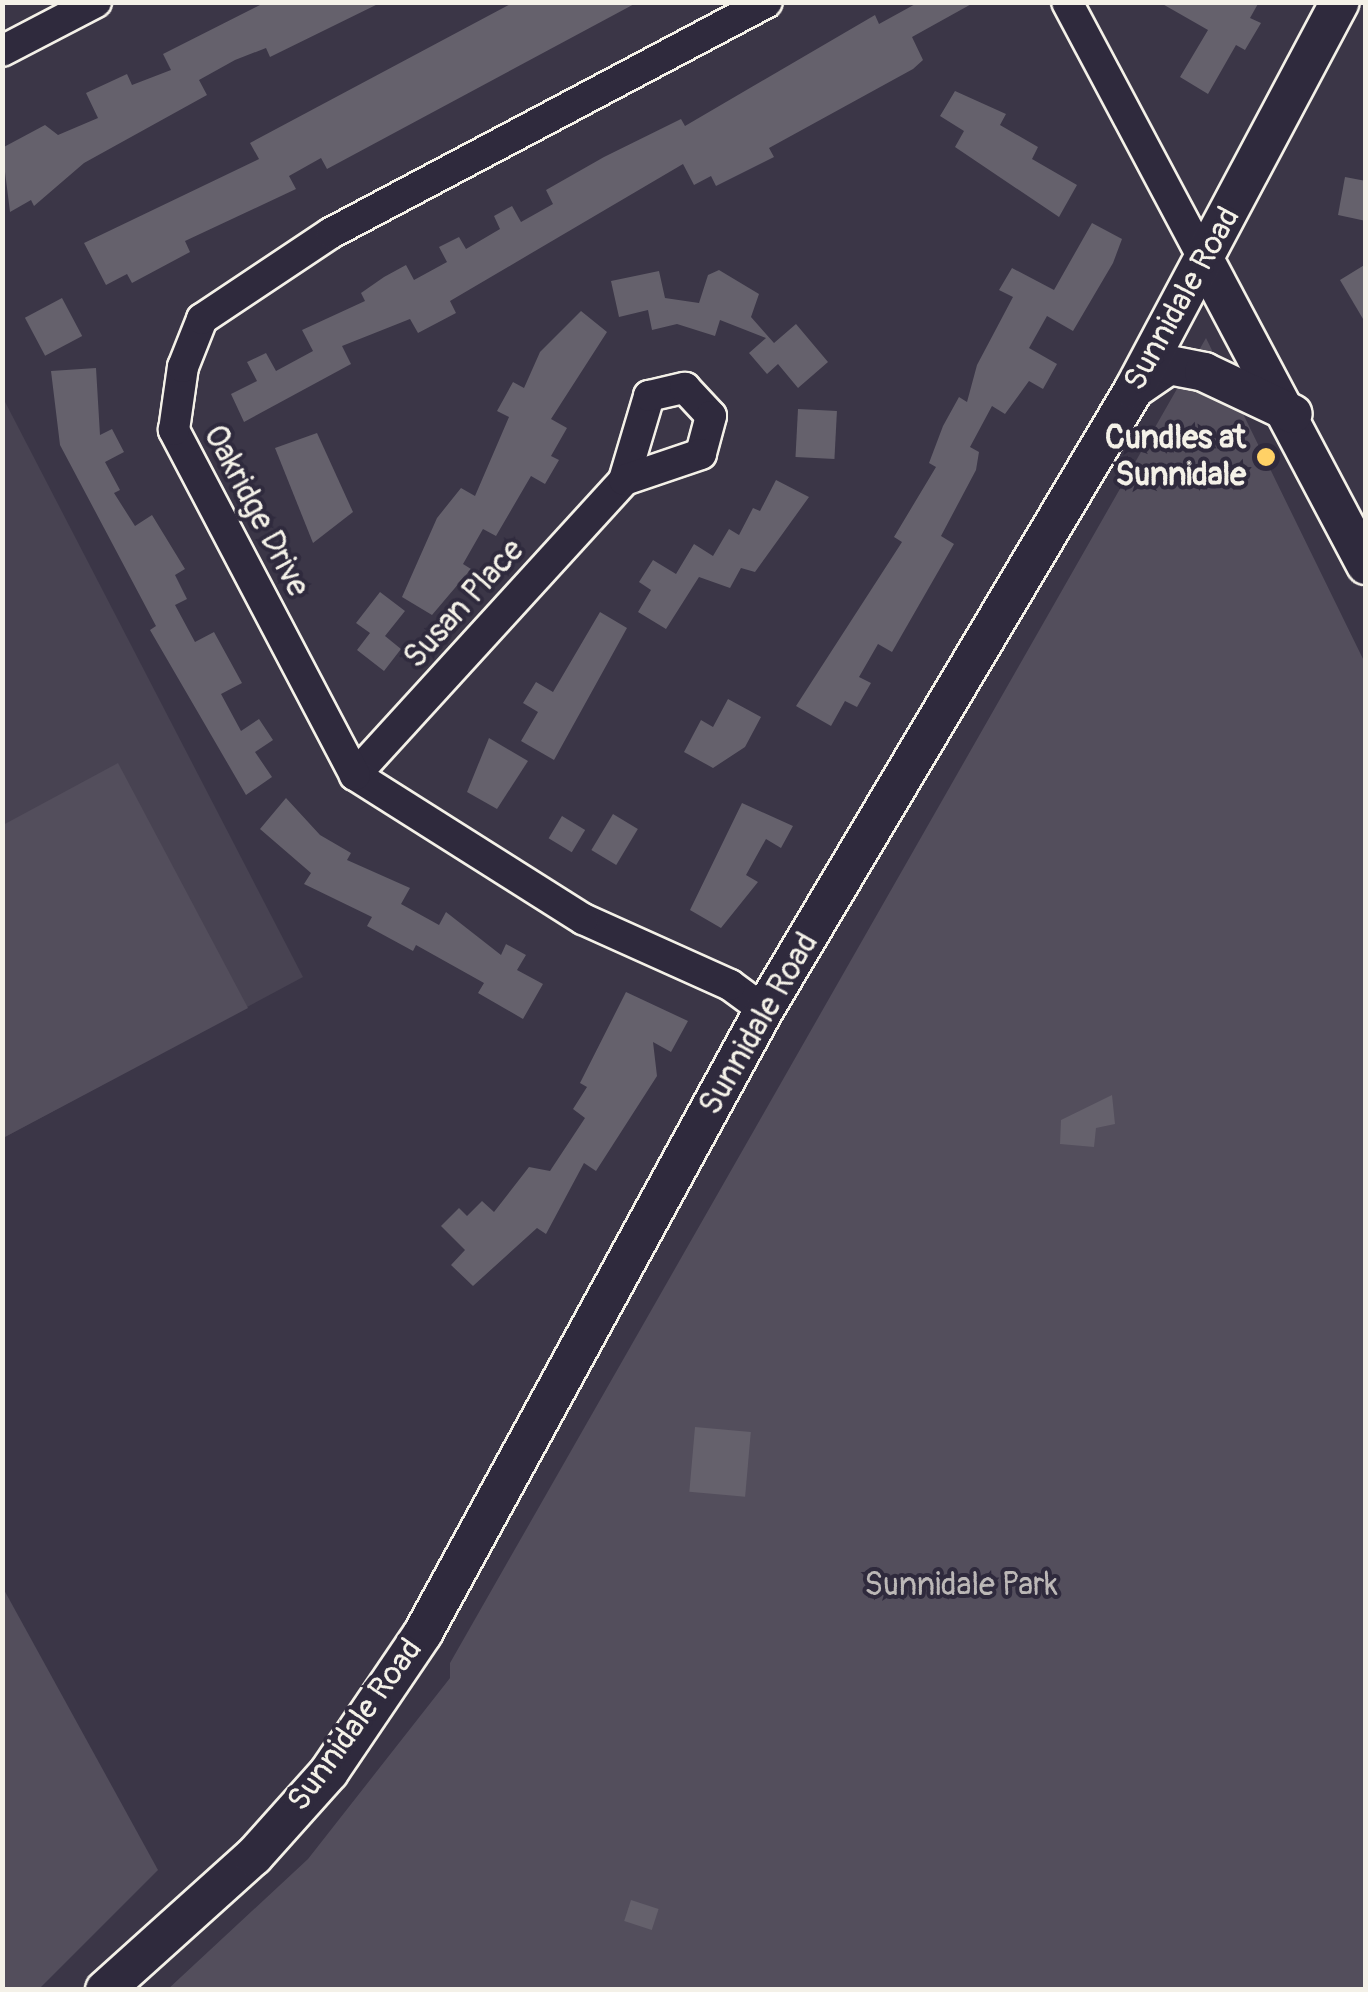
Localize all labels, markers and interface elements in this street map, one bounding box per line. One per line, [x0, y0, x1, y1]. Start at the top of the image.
street label: Sunnidale Road [1116, 201, 1248, 397]
street label: Oakridge Drive [195, 419, 317, 603]
place label: Cundles at Sunnidale [1105, 420, 1246, 495]
marker: Cundles at Sunnidale [1255, 446, 1277, 468]
street label: Susan Place [396, 532, 532, 676]
street label: Sunnidale Road [691, 926, 827, 1122]
park label: Sunnidale Park [864, 1566, 1058, 1604]
street label: Sunnidale Road [280, 1631, 430, 1819]

